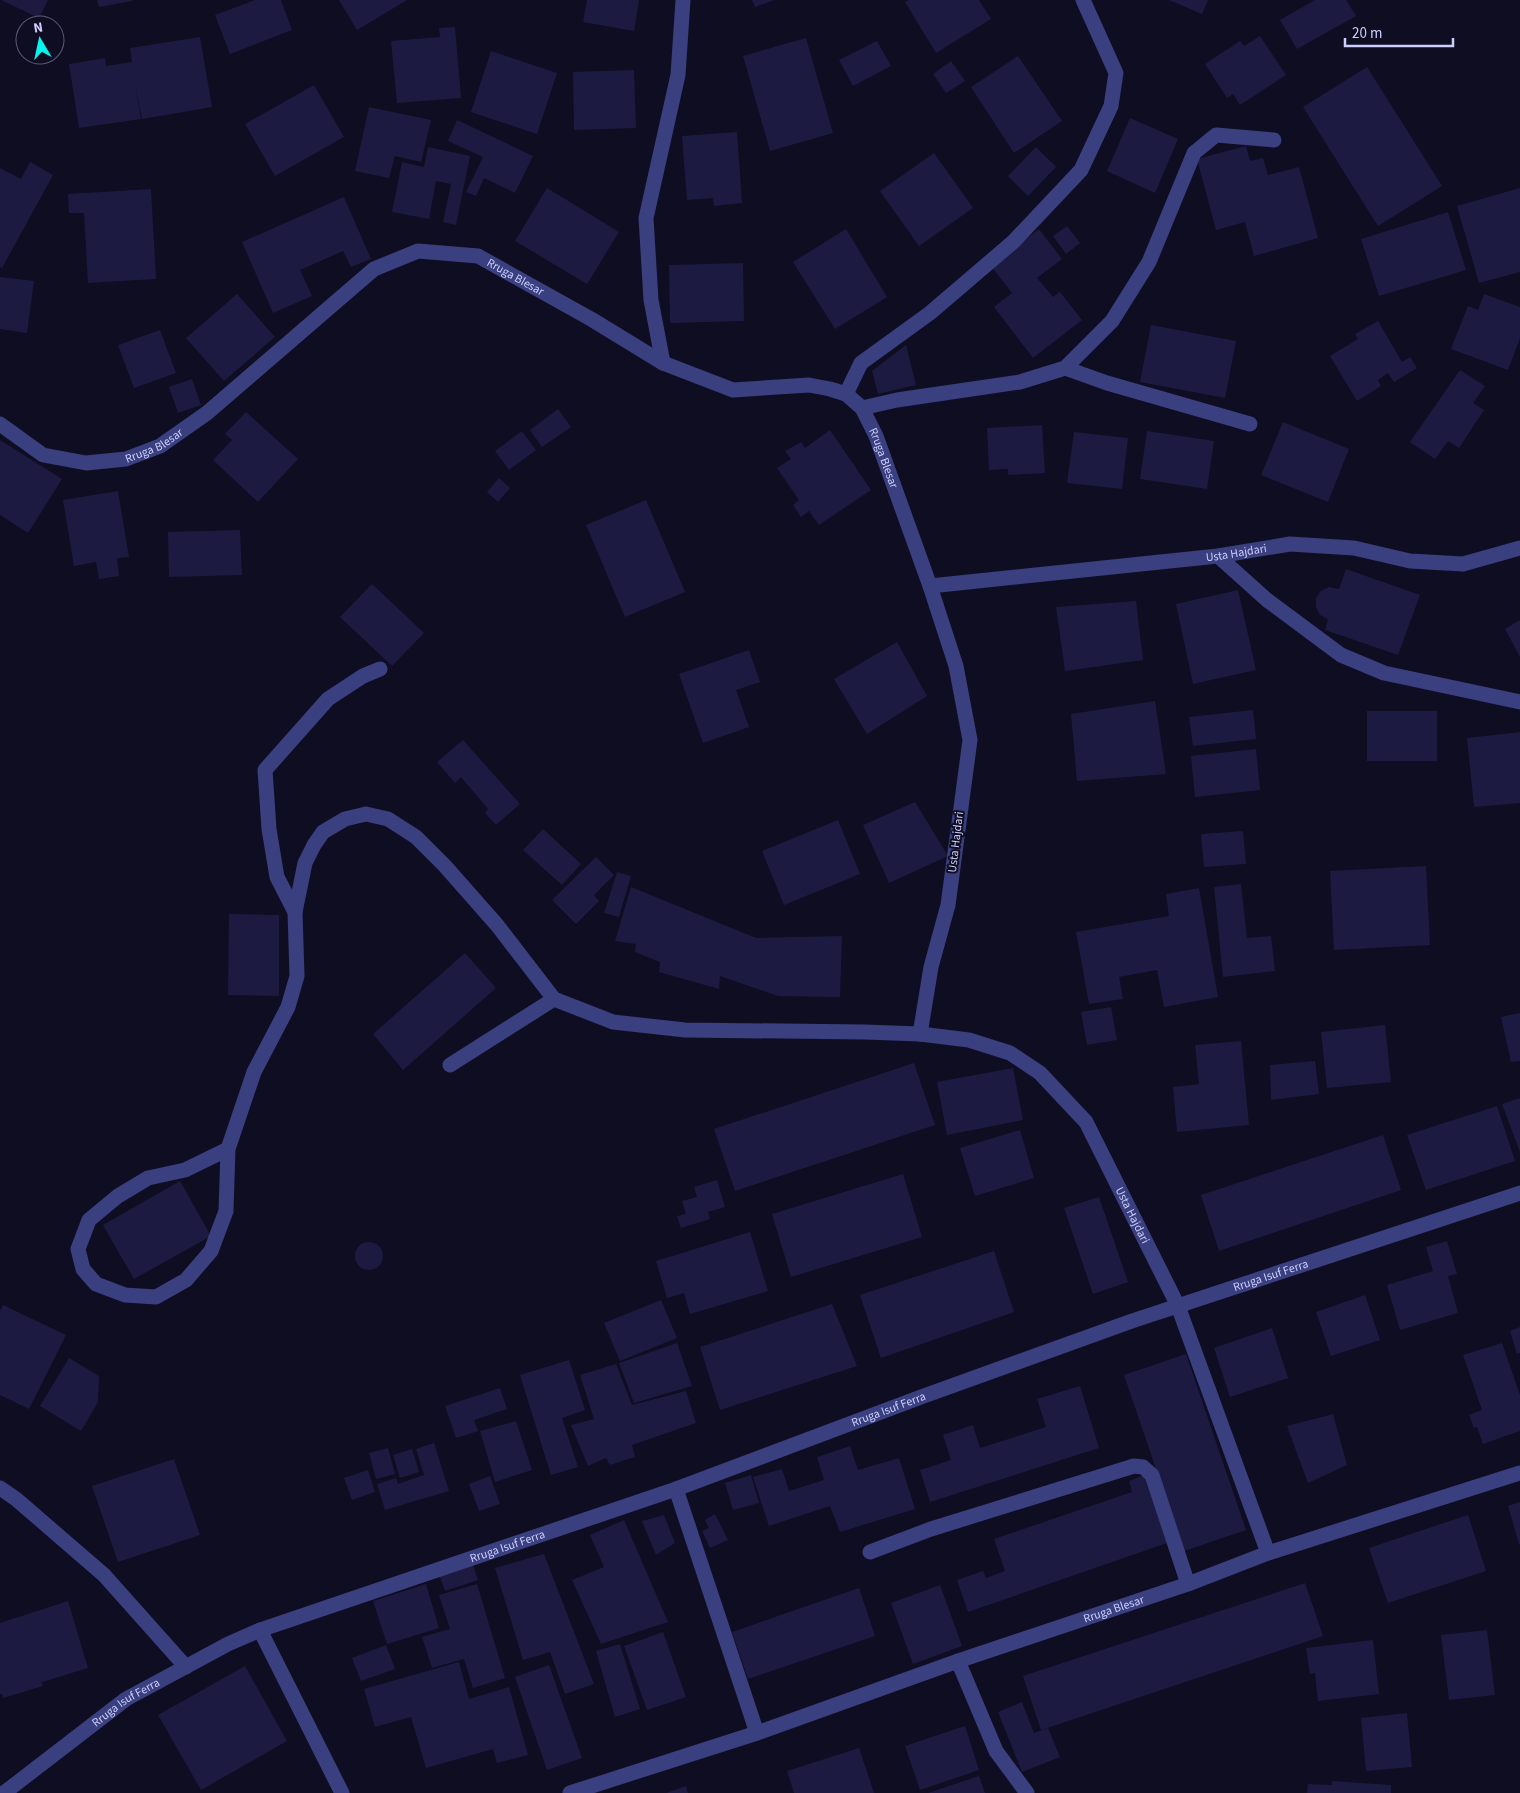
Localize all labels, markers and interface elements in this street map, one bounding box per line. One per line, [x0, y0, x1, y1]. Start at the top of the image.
north arrow [15, 15, 65, 65]
scale bar [1345, 15, 1452, 47]
text: N [32, 18, 44, 39]
text: 20 m [1352, 23, 1382, 44]
street label: Rruga Blesar [484, 254, 548, 300]
street label: Rruga Blesar [122, 423, 187, 467]
street label: Rruga Blesar [865, 425, 903, 491]
street label: Usta Hajdari [1205, 540, 1268, 566]
street label: Usta Hajdari [944, 810, 968, 874]
street label: Usta Hajdari [1111, 1184, 1154, 1247]
street label: Rruga Isuf Ferra [1231, 1255, 1310, 1296]
street label: Rruga Isuf Ferra [849, 1388, 928, 1431]
street label: Rruga Isuf Ferra [468, 1526, 547, 1567]
street label: Rruga Blesar [1081, 1591, 1147, 1627]
street label: Rruga Isuf Ferra [88, 1674, 163, 1731]

